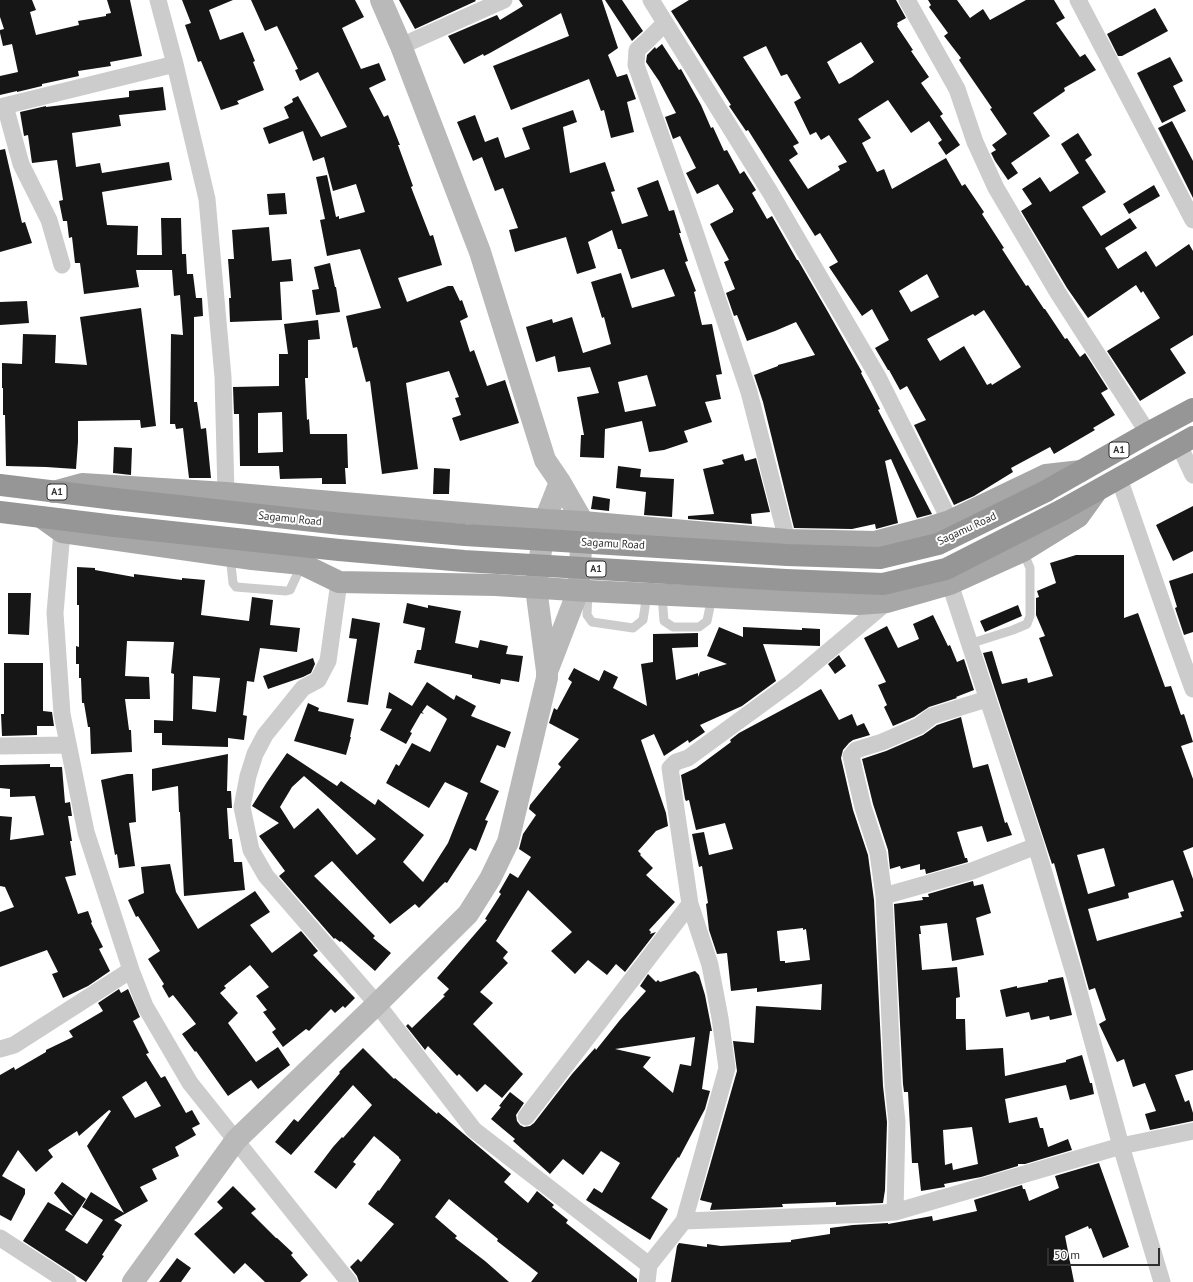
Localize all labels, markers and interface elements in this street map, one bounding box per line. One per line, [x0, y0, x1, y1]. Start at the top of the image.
road number: A1 [1109, 442, 1129, 458]
road number: A1 [47, 484, 67, 500]
street label: Sagamu Road [258, 509, 322, 529]
street label: Sagamu Road [935, 510, 999, 548]
street label: Sagamu Road [581, 536, 645, 552]
road number: A1 [586, 561, 606, 577]
scale bar [1049, 1240, 1162, 1266]
text: 50 m [1054, 1247, 1080, 1262]

